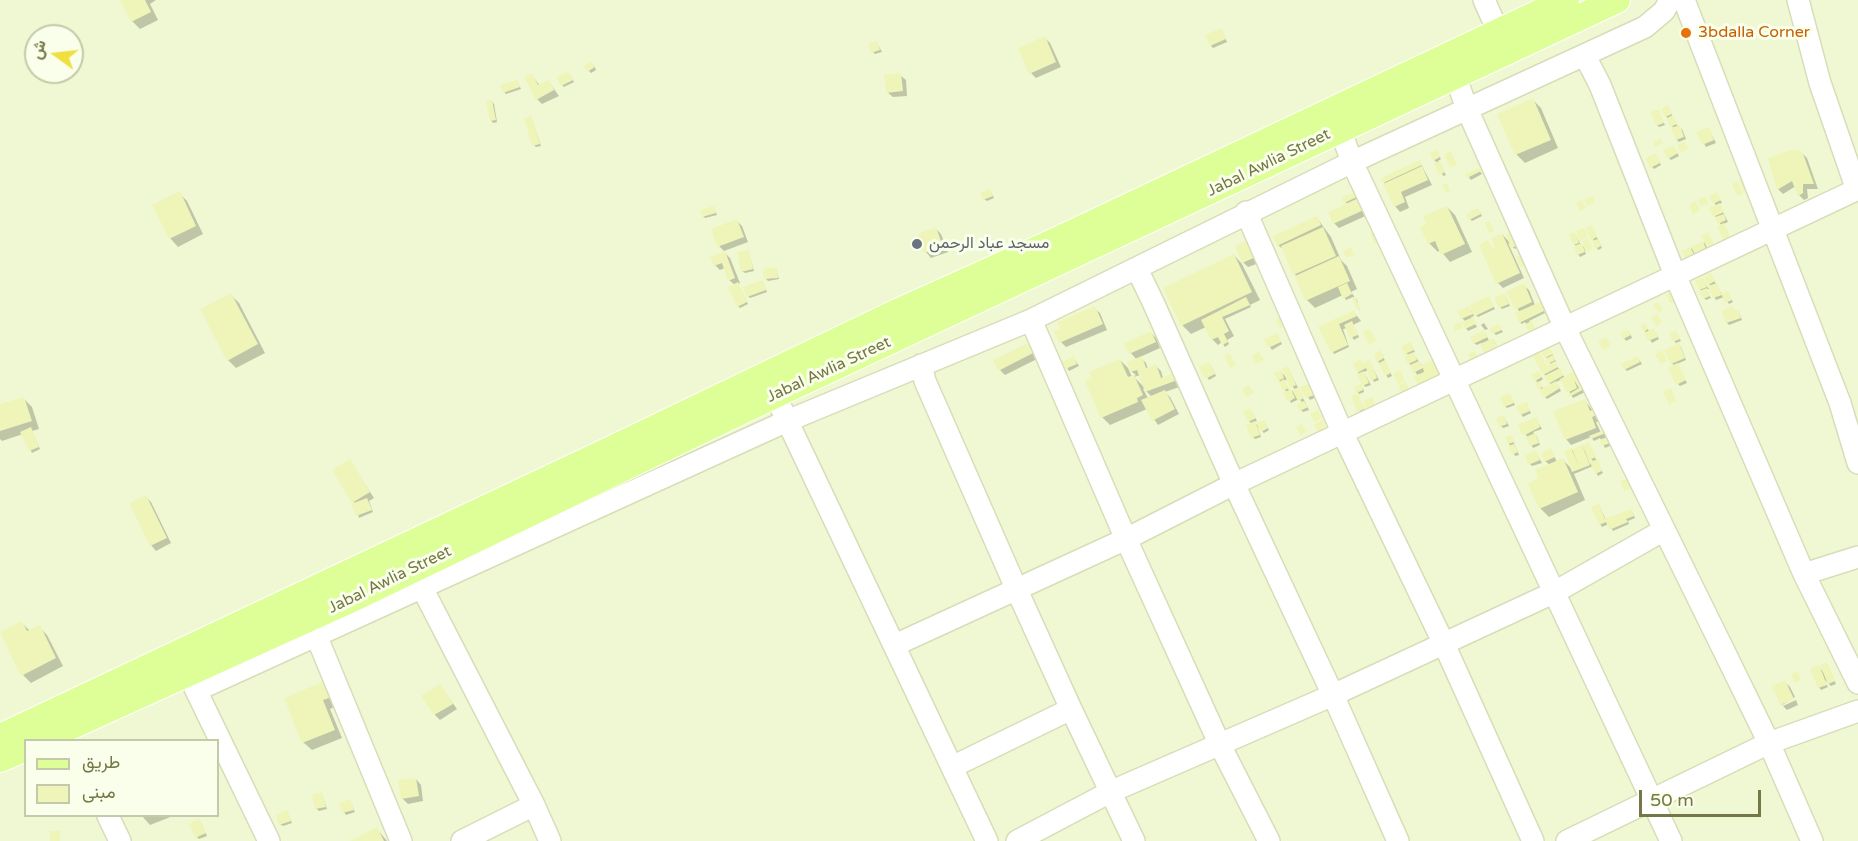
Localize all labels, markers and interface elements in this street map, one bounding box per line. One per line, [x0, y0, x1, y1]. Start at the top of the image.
place label: 3bdalla Corner [1698, 23, 1810, 43]
north arrow [24, 24, 84, 84]
marker: 3bdalla Corner [1679, 26, 1693, 40]
text: ش [26, 38, 51, 62]
street label: Jabal Awlia Street [1204, 125, 1334, 201]
place label: مسجد عباد الرحمن [929, 234, 1049, 254]
marker: مسجد عباد الرحمن [910, 237, 924, 251]
street label: Jabal Awlia Street [764, 333, 894, 407]
street label: Jabal Awlia Street [325, 542, 455, 618]
legend [24, 739, 219, 817]
text: طريق [82, 751, 120, 773]
scale bar [1642, 778, 1764, 816]
text: مبنى [82, 781, 116, 803]
text: 50 m [1650, 789, 1694, 811]

